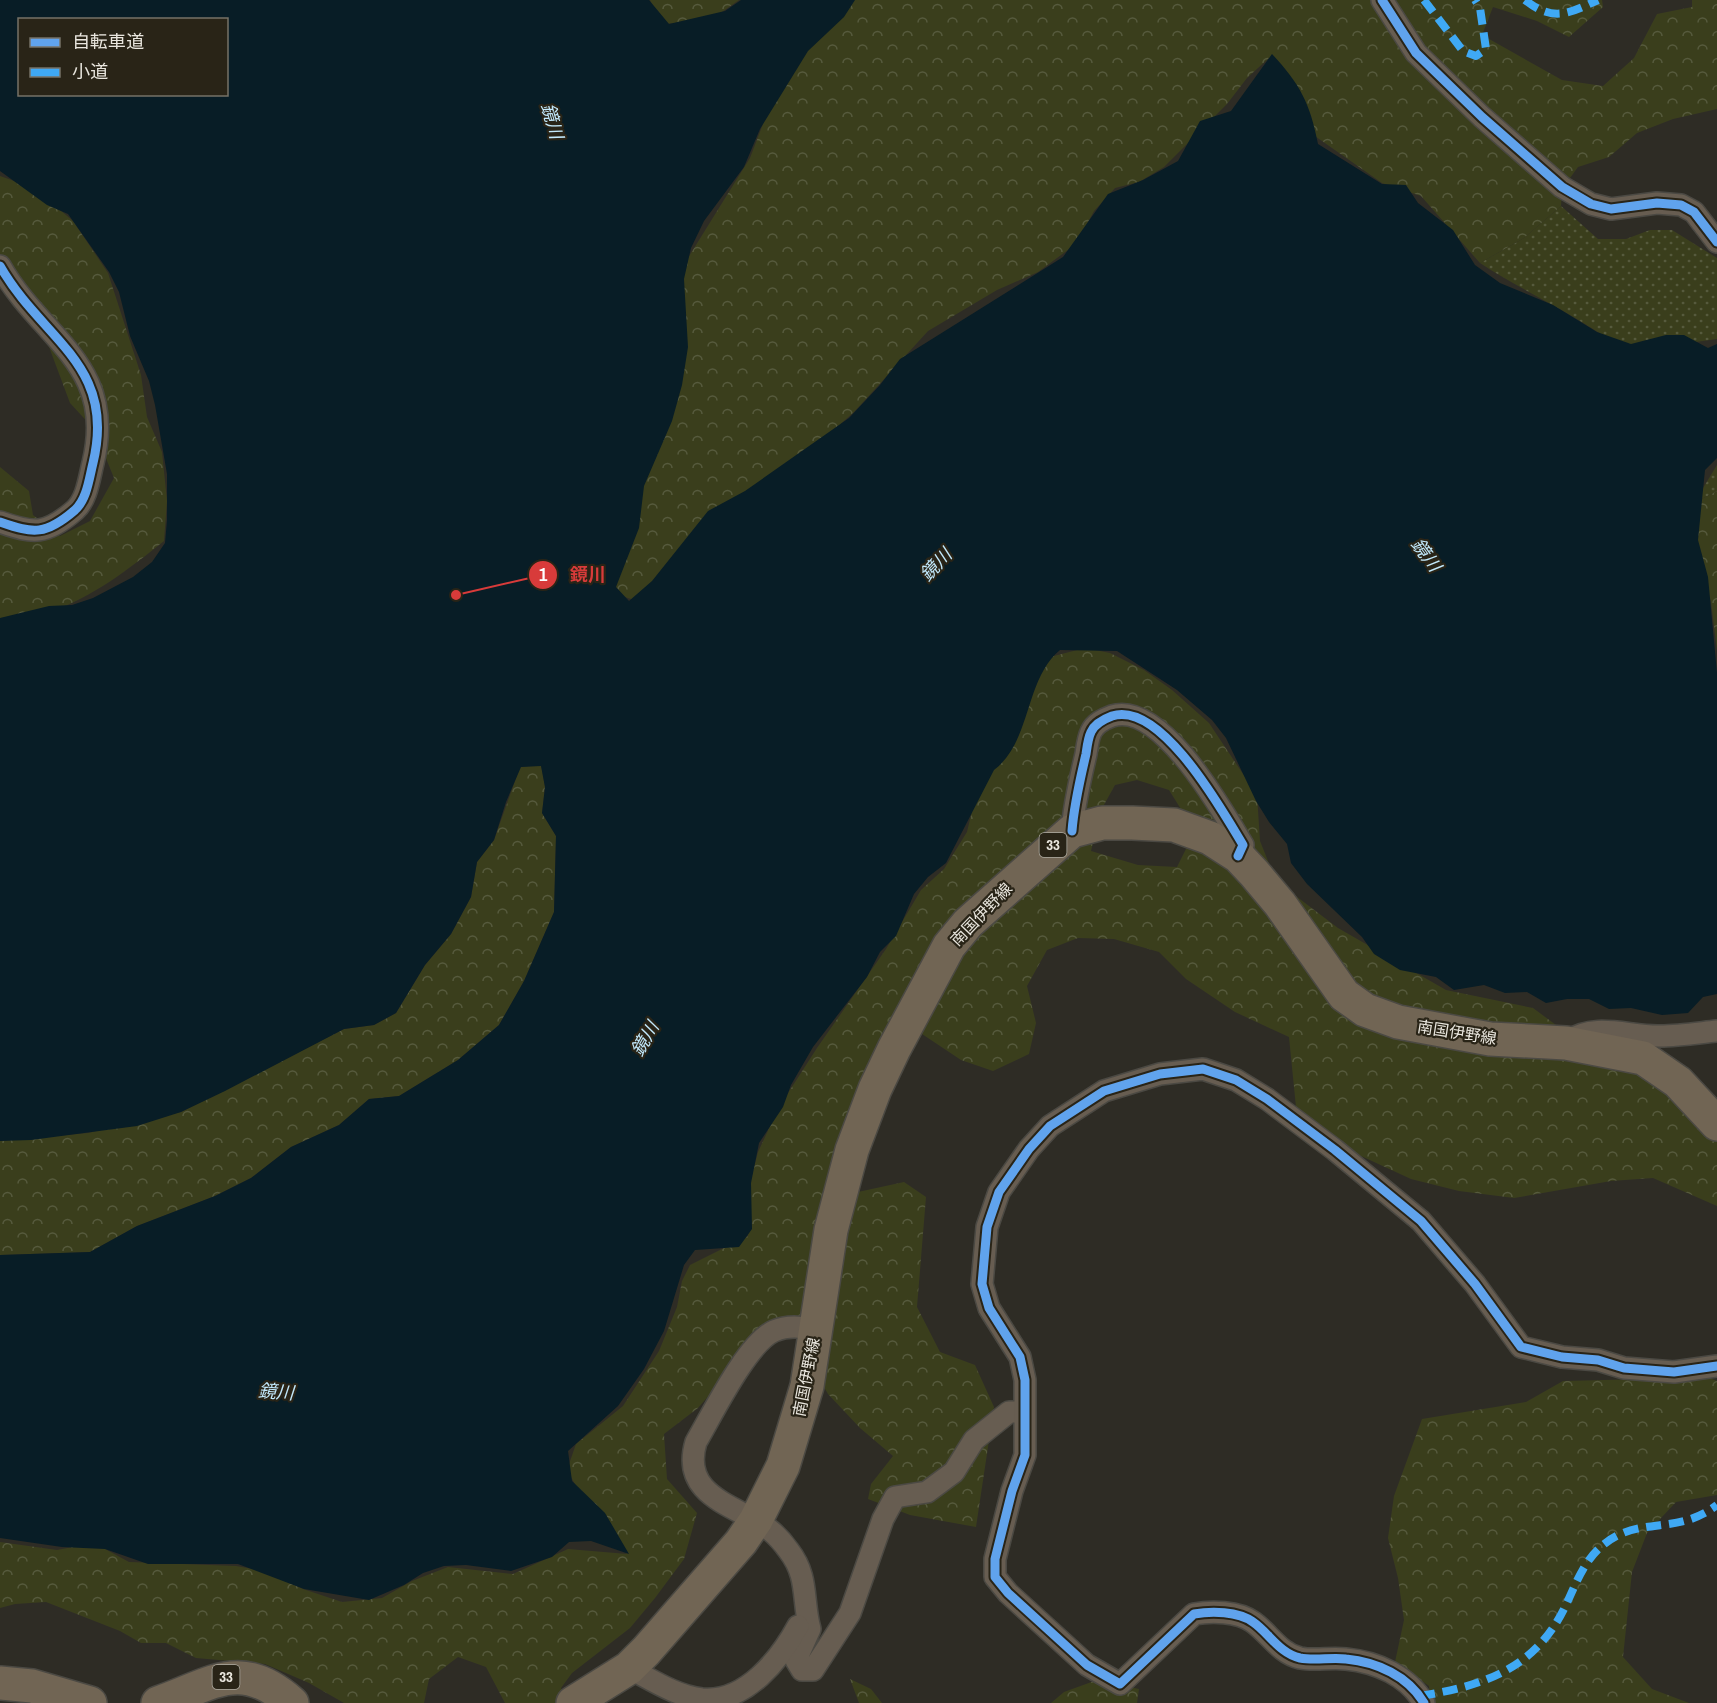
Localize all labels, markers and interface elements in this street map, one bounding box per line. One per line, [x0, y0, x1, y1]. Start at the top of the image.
legend [18, 18, 228, 96]
text: 自転車道 [72, 29, 144, 54]
text: 小道 [72, 59, 108, 84]
water label: 鏡川 [536, 100, 570, 144]
water label: 鏡川 [1406, 533, 1448, 578]
water label: 鏡川 [914, 542, 958, 586]
callout: 鏡川 [528, 557, 618, 593]
text: 1 [539, 562, 548, 587]
text: 鏡川 [569, 562, 606, 587]
road number: 33 [1040, 833, 1066, 857]
street label: 南国伊野線 [945, 878, 1017, 950]
water label: 鏡川 [625, 1015, 665, 1061]
street label: 南国伊野線 [1416, 1015, 1498, 1049]
street label: 南国伊野線 [788, 1336, 824, 1418]
water label: 鏡川 [257, 1378, 297, 1405]
road number: 33 [212, 1665, 240, 1689]

